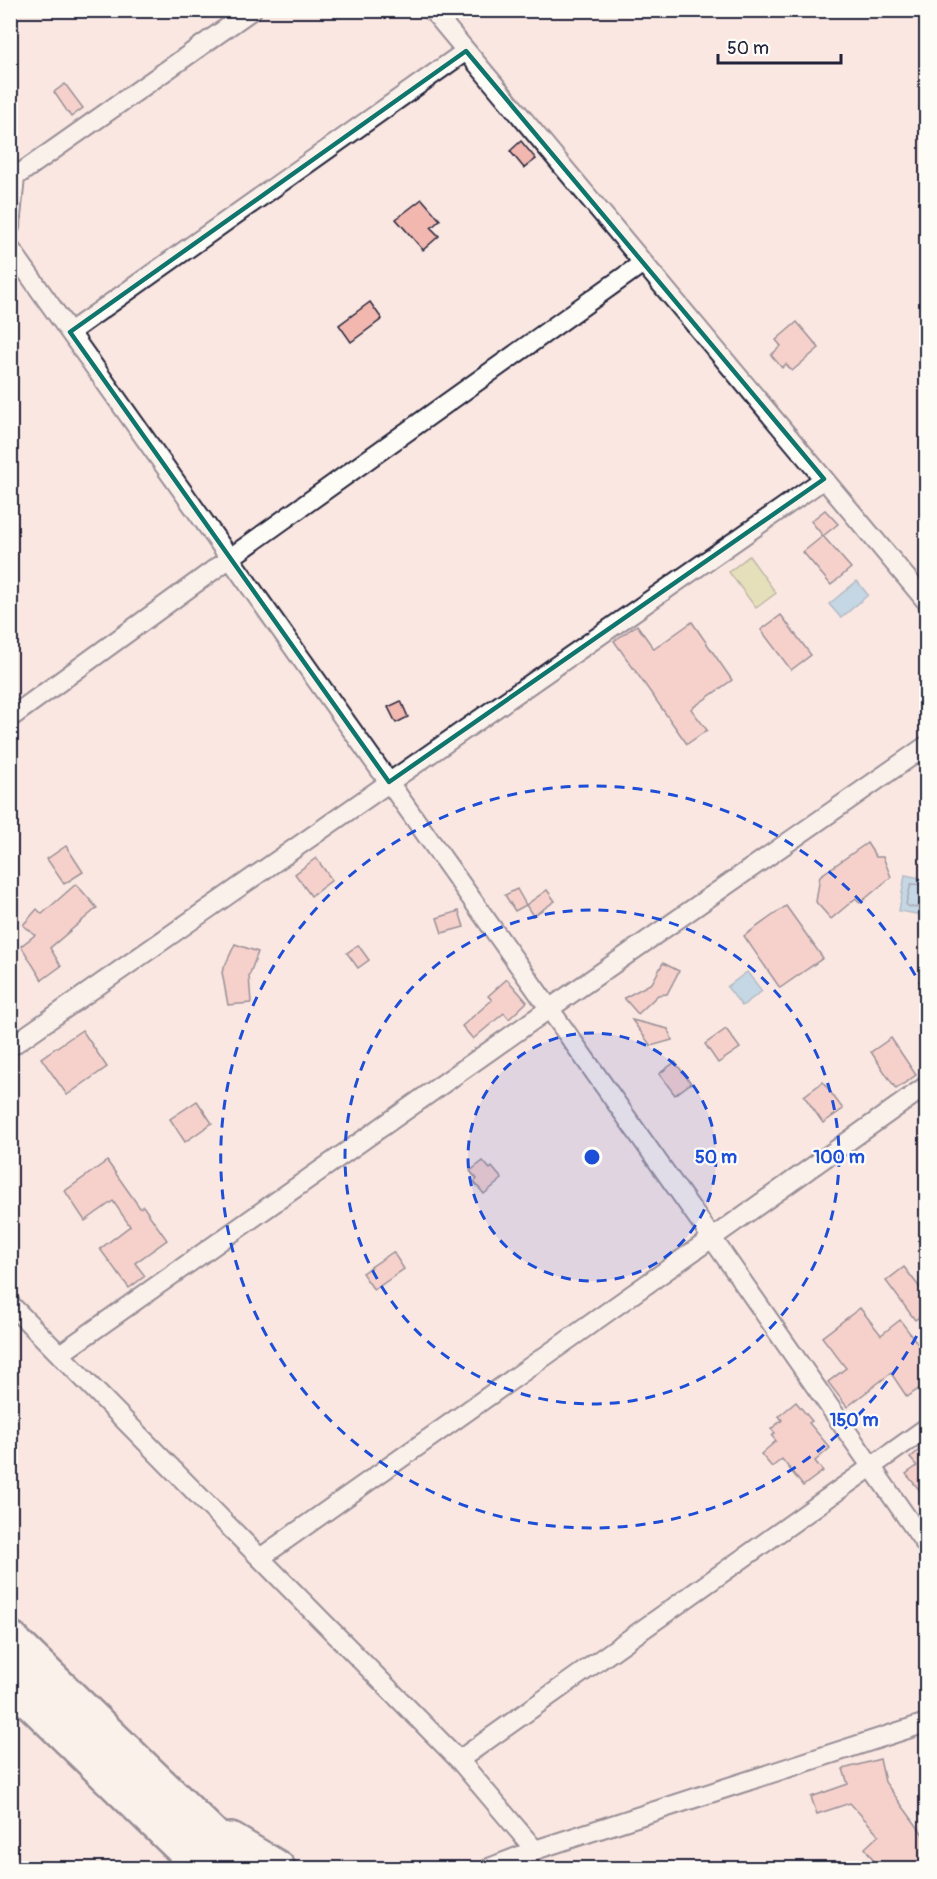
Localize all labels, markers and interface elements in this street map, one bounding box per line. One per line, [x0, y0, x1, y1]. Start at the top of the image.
scale bar [718, 27, 841, 65]
text: 50 m [727, 37, 769, 60]
text: 50 m [695, 1146, 737, 1169]
text: 100 m [813, 1146, 865, 1169]
centre of rings [582, 1147, 602, 1167]
text: 150 m [830, 1409, 879, 1432]

